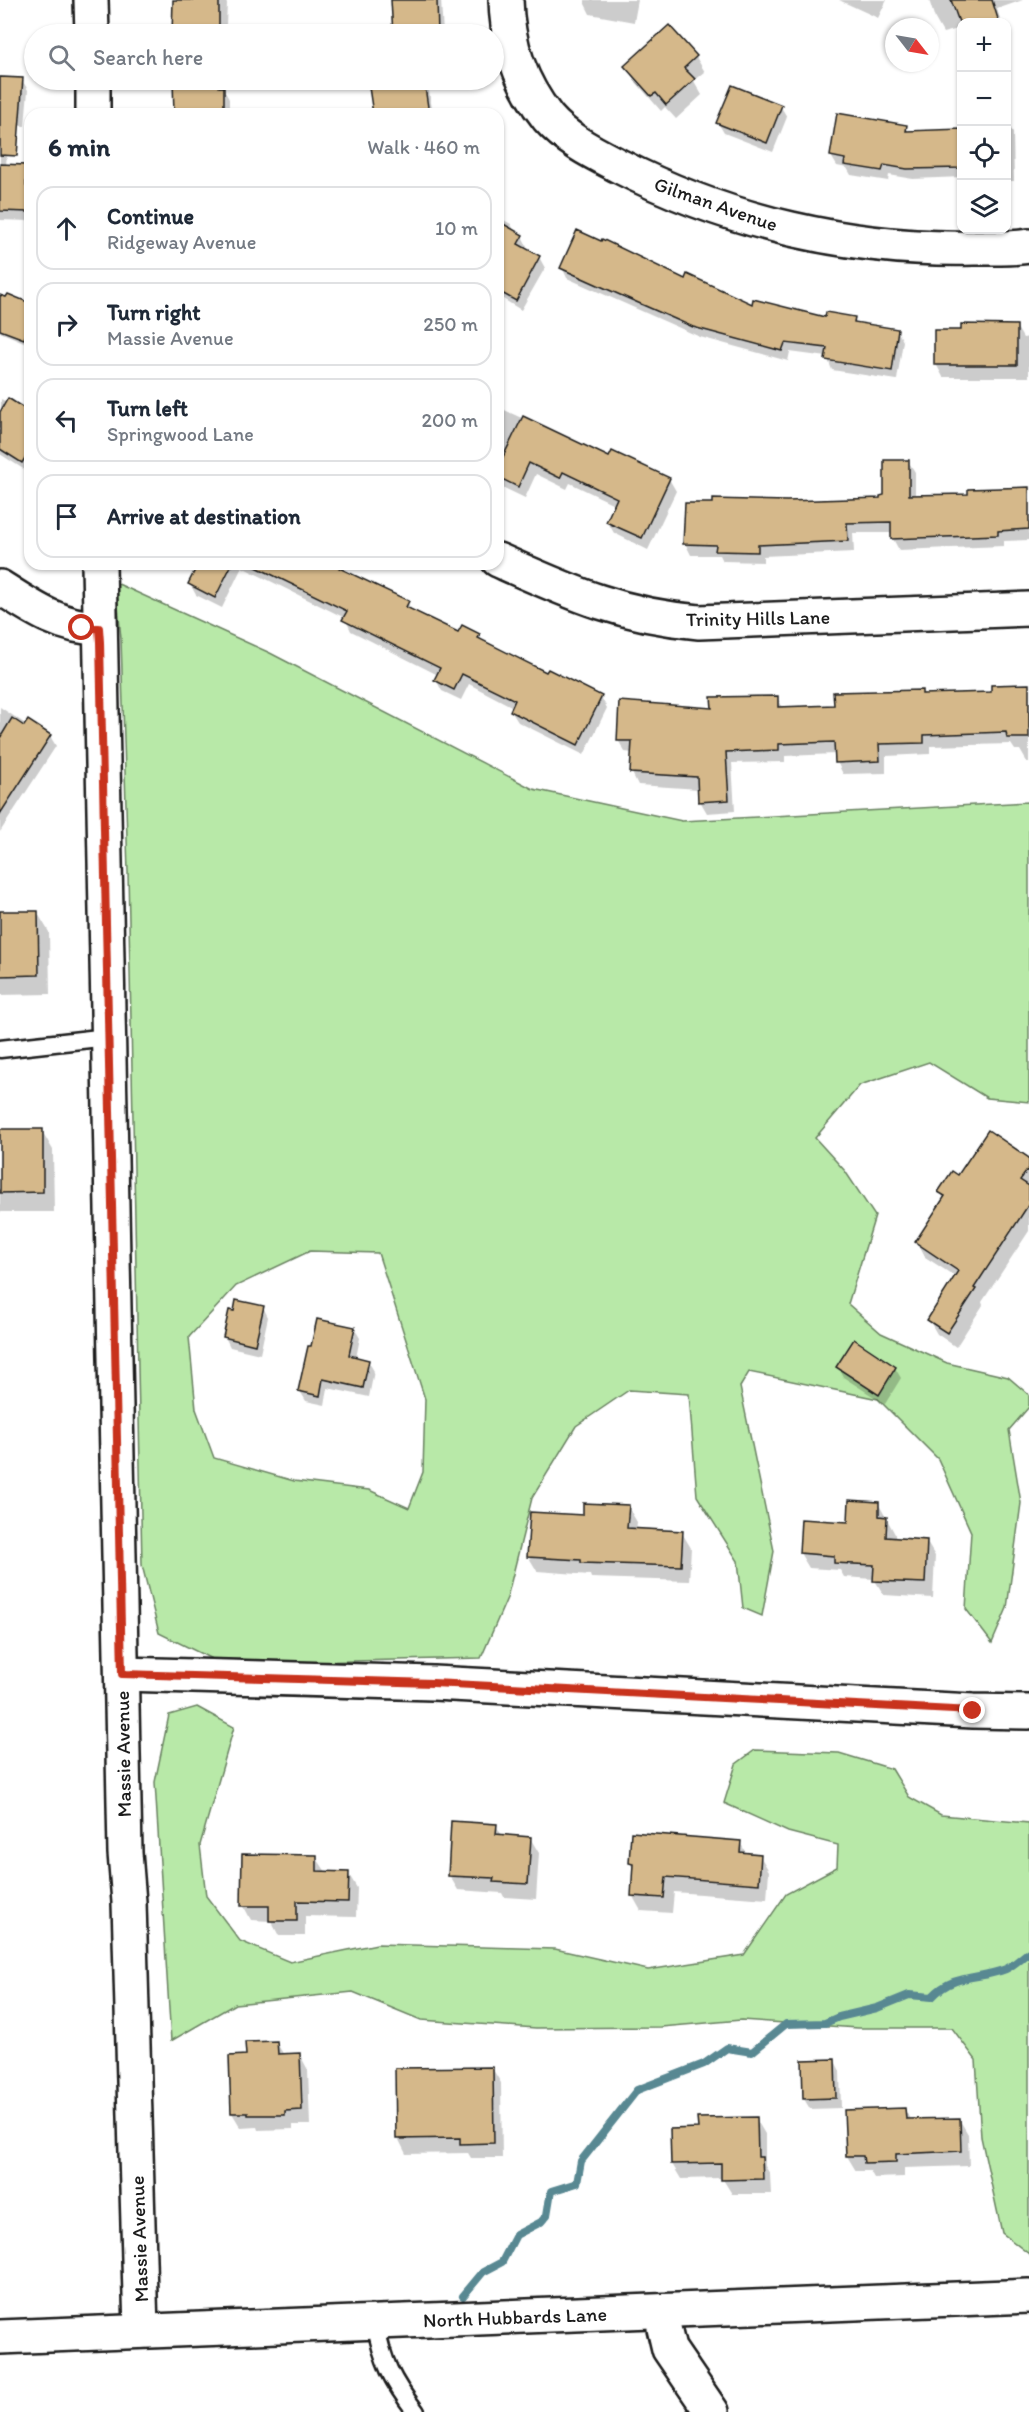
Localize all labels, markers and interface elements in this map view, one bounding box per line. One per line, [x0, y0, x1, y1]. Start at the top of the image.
north arrow [885, 18, 939, 72]
map controls [957, 18, 1011, 234]
button: + [957, 18, 1011, 72]
search box [24, 24, 504, 90]
icon: search [45, 41, 78, 74]
text: Search here [93, 44, 203, 71]
button: − [957, 72, 1011, 126]
button: locate [957, 126, 1011, 180]
text: 6 min [48, 131, 110, 163]
text: Walk · 460 m [367, 135, 480, 159]
street label: Gilman Avenue [651, 172, 781, 236]
button: layers [957, 180, 1011, 234]
text: Continue [107, 203, 194, 230]
icon: ahead [50, 212, 83, 245]
text: 10 m [435, 216, 478, 240]
text: Ridgeway Avenue [107, 230, 256, 254]
text: Turn right [107, 299, 201, 326]
icon: right [50, 308, 83, 341]
text: 250 m [423, 312, 478, 336]
text: Massie Avenue [107, 326, 234, 350]
text: Turn left [107, 395, 188, 422]
icon: left [50, 404, 83, 437]
text: 200 m [422, 408, 478, 432]
text: Springwood Lane [107, 422, 254, 446]
icon: arrive [50, 500, 83, 533]
text: Arrive at destination [107, 503, 301, 530]
street label: Trinity Hills Lane [686, 605, 830, 631]
route start [68, 614, 94, 640]
street label: Massie Avenue [110, 1690, 136, 1818]
route end [959, 1697, 985, 1723]
street label: Massie Avenue [125, 2175, 153, 2303]
street label: North Hubbards Lane [423, 2302, 607, 2332]

